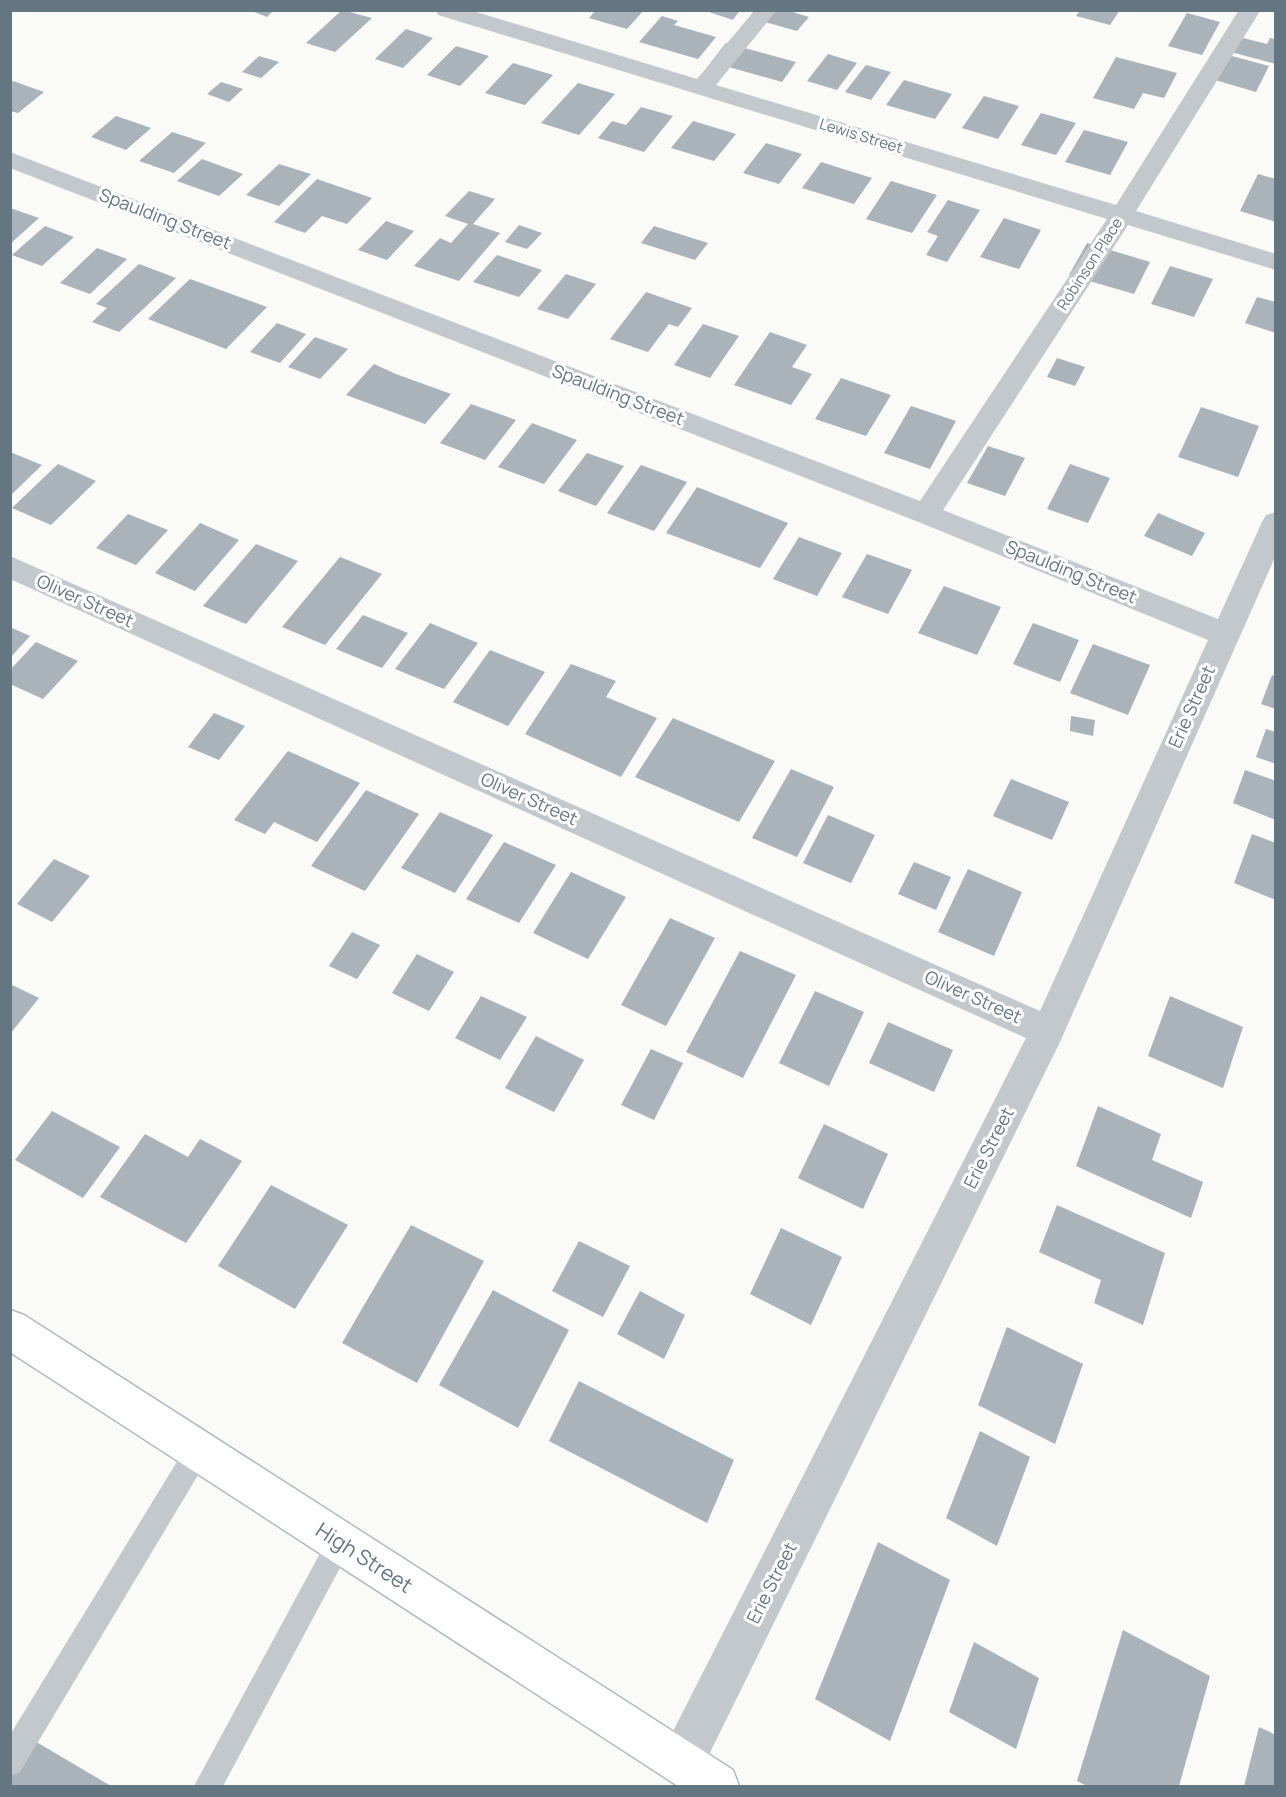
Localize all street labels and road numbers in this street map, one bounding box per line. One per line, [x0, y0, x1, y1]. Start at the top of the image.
street label: Lewis Street [817, 113, 905, 158]
street label: Spaulding Street [96, 182, 235, 254]
street label: Robinson Place [1052, 213, 1127, 314]
street label: Spaulding Street [549, 358, 688, 430]
street label: Spaulding Street [1002, 534, 1140, 608]
street label: Oliver Street [33, 568, 138, 632]
street label: Erie Street [1162, 662, 1220, 752]
street label: Oliver Street [477, 766, 582, 830]
street label: Oliver Street [921, 964, 1026, 1028]
street label: Erie Street [957, 1103, 1019, 1192]
street label: High Street [311, 1515, 418, 1599]
street label: Erie Street [740, 1538, 802, 1627]

